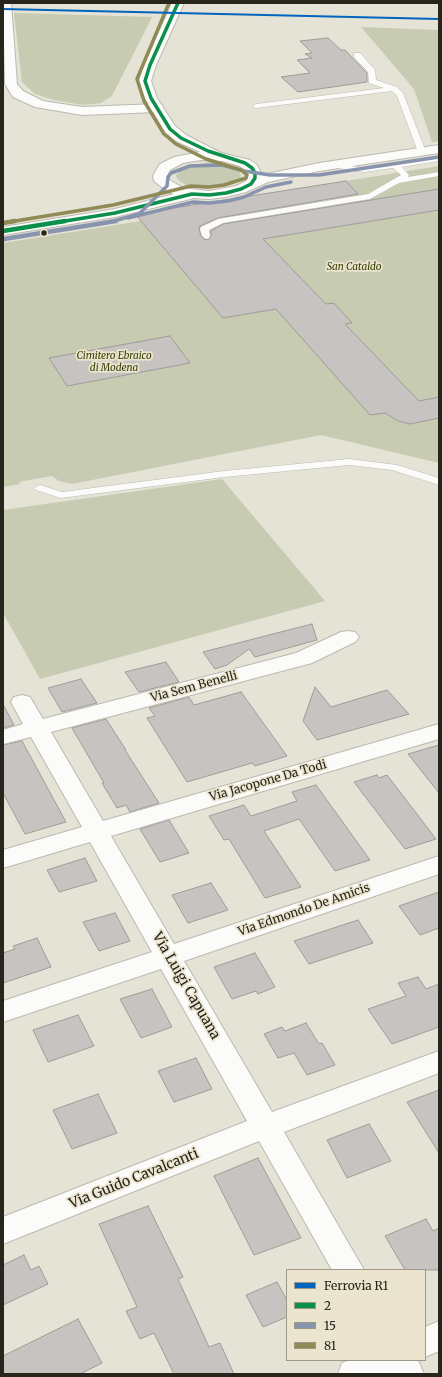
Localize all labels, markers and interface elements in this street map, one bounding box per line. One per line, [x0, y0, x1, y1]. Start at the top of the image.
unlabelled marker [39, 228, 49, 238]
park label: San Cataldo [327, 261, 381, 273]
park label: Cimitero Ebraico di Modena [76, 350, 152, 374]
street label: Via Sem Benelli [149, 668, 239, 706]
street label: Via Jacopone Da Todi [208, 757, 328, 805]
street label: Via Edmondo De Amicis [236, 881, 372, 939]
street label: Via Luigi Capuana [148, 929, 224, 1043]
street label: Via Guido Cavalcanti [67, 1145, 201, 1213]
legend [286, 1269, 426, 1361]
text: Ferrovia R1 [324, 1278, 388, 1293]
text: 2 [324, 1298, 331, 1313]
text: 15 [324, 1318, 336, 1333]
text: 81 [324, 1338, 336, 1353]

